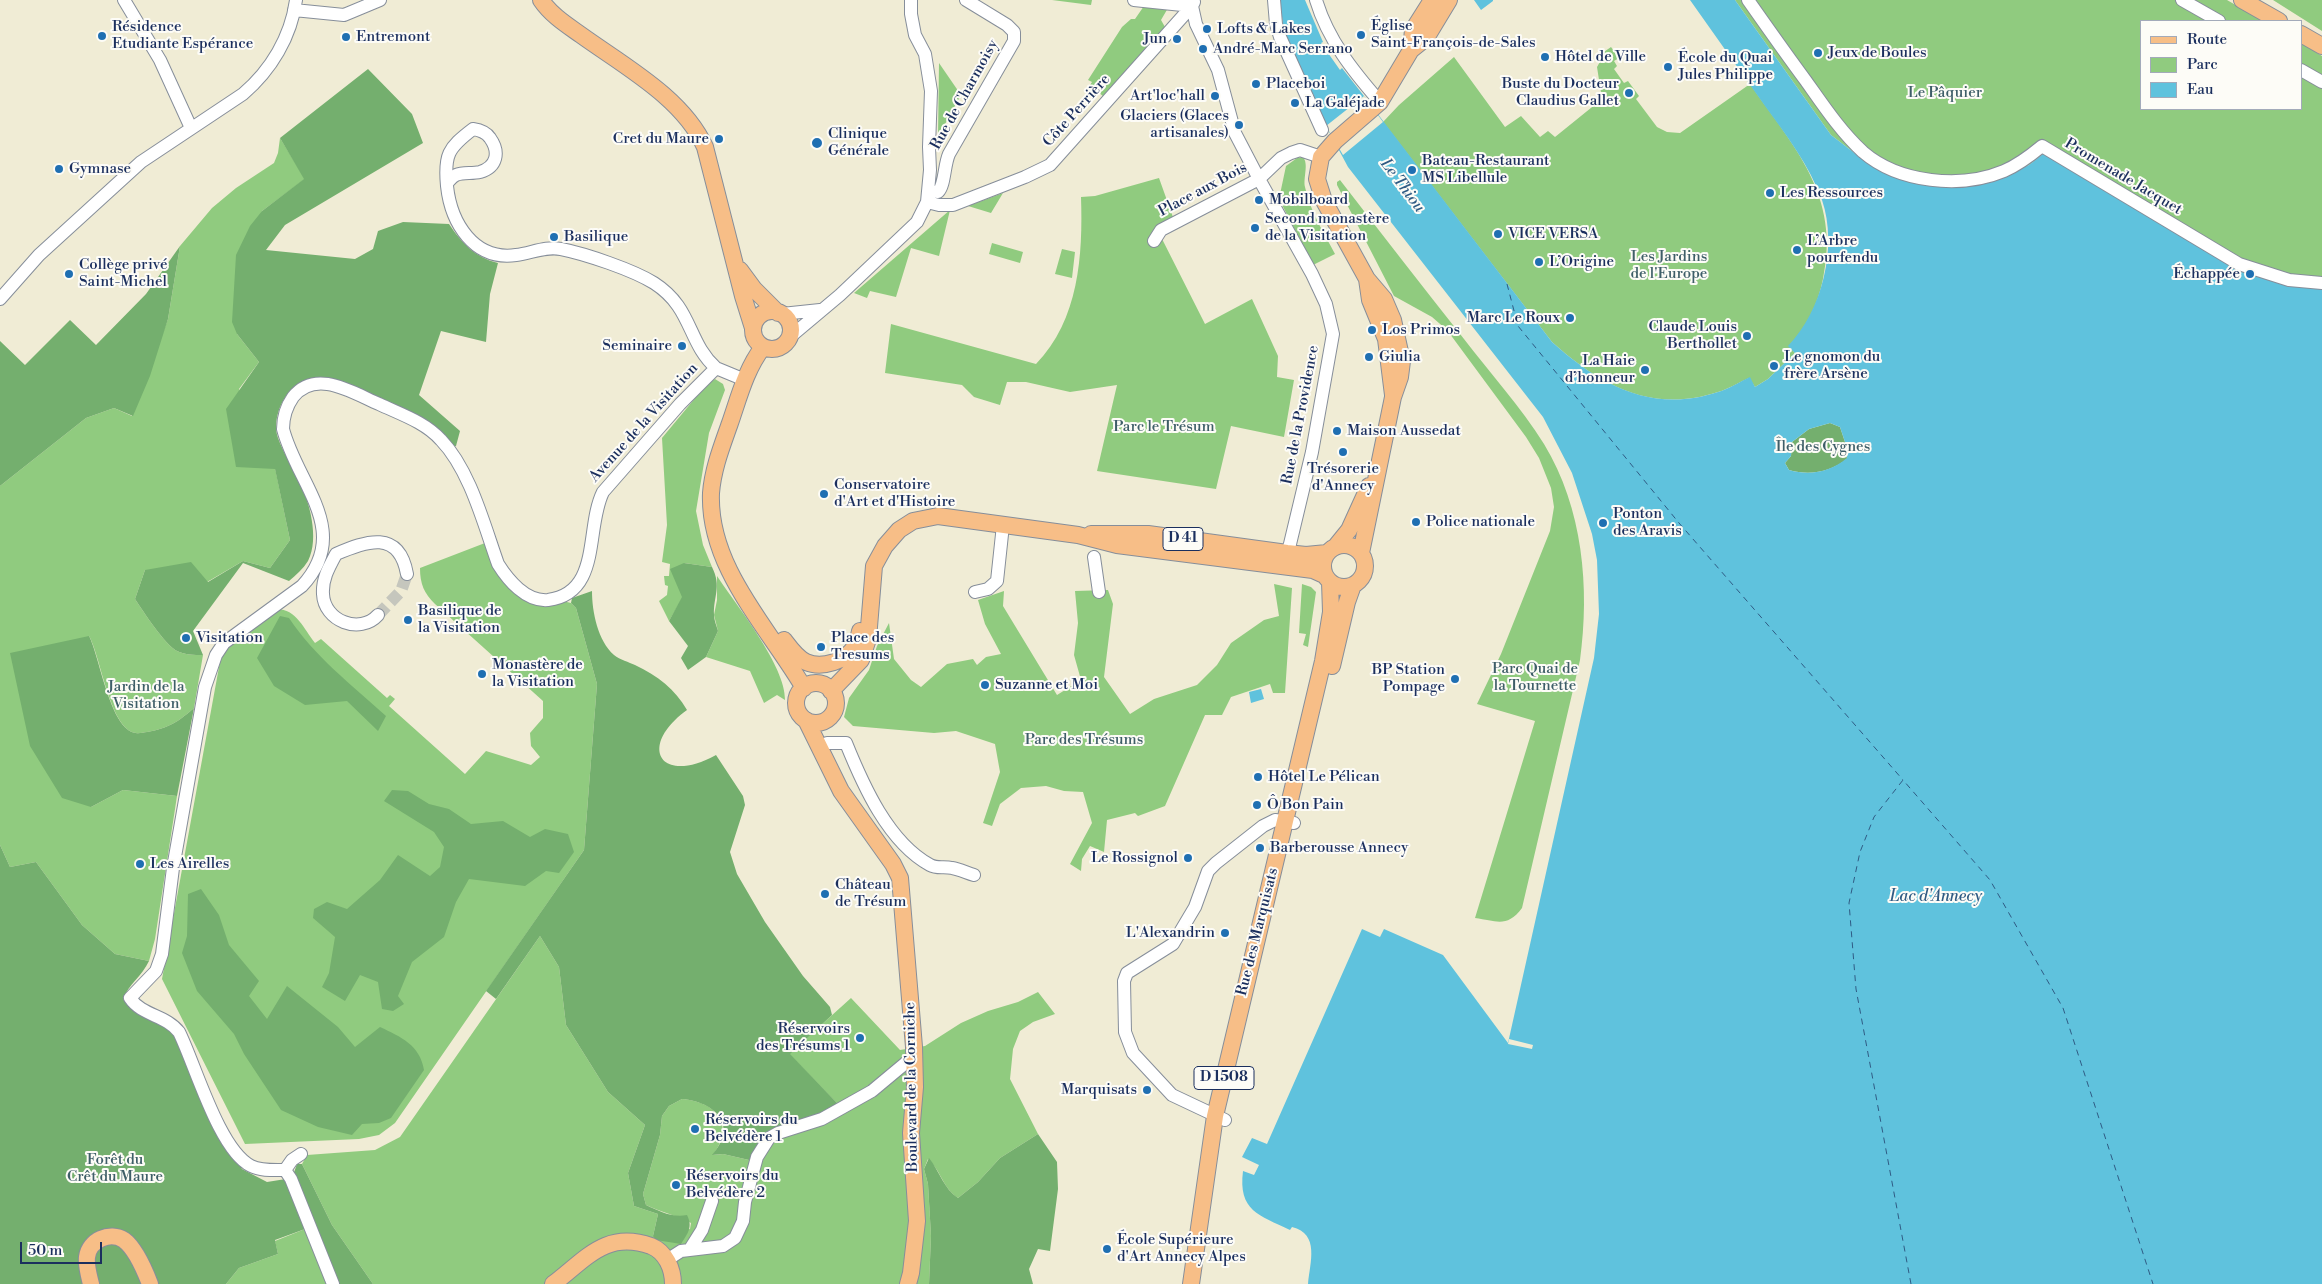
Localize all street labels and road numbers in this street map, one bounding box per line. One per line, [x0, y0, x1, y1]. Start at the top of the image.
street label: Rue de Charmoisy [927, 37, 1003, 153]
street label: Côte Perrière [1040, 71, 1114, 151]
street label: Promenade Jacquet [2061, 135, 2185, 219]
street label: Place aux Bois [1156, 159, 1250, 221]
street label: Rue de la Providence [1279, 344, 1323, 486]
street label: Avenue de la Visitation [586, 360, 702, 486]
road number: D 41 [1163, 528, 1203, 550]
street label: Rue des Marquisats [1233, 866, 1283, 998]
street label: Boulevard de la Corniche [902, 1002, 922, 1172]
road number: D 1508 [1194, 1066, 1254, 1090]

